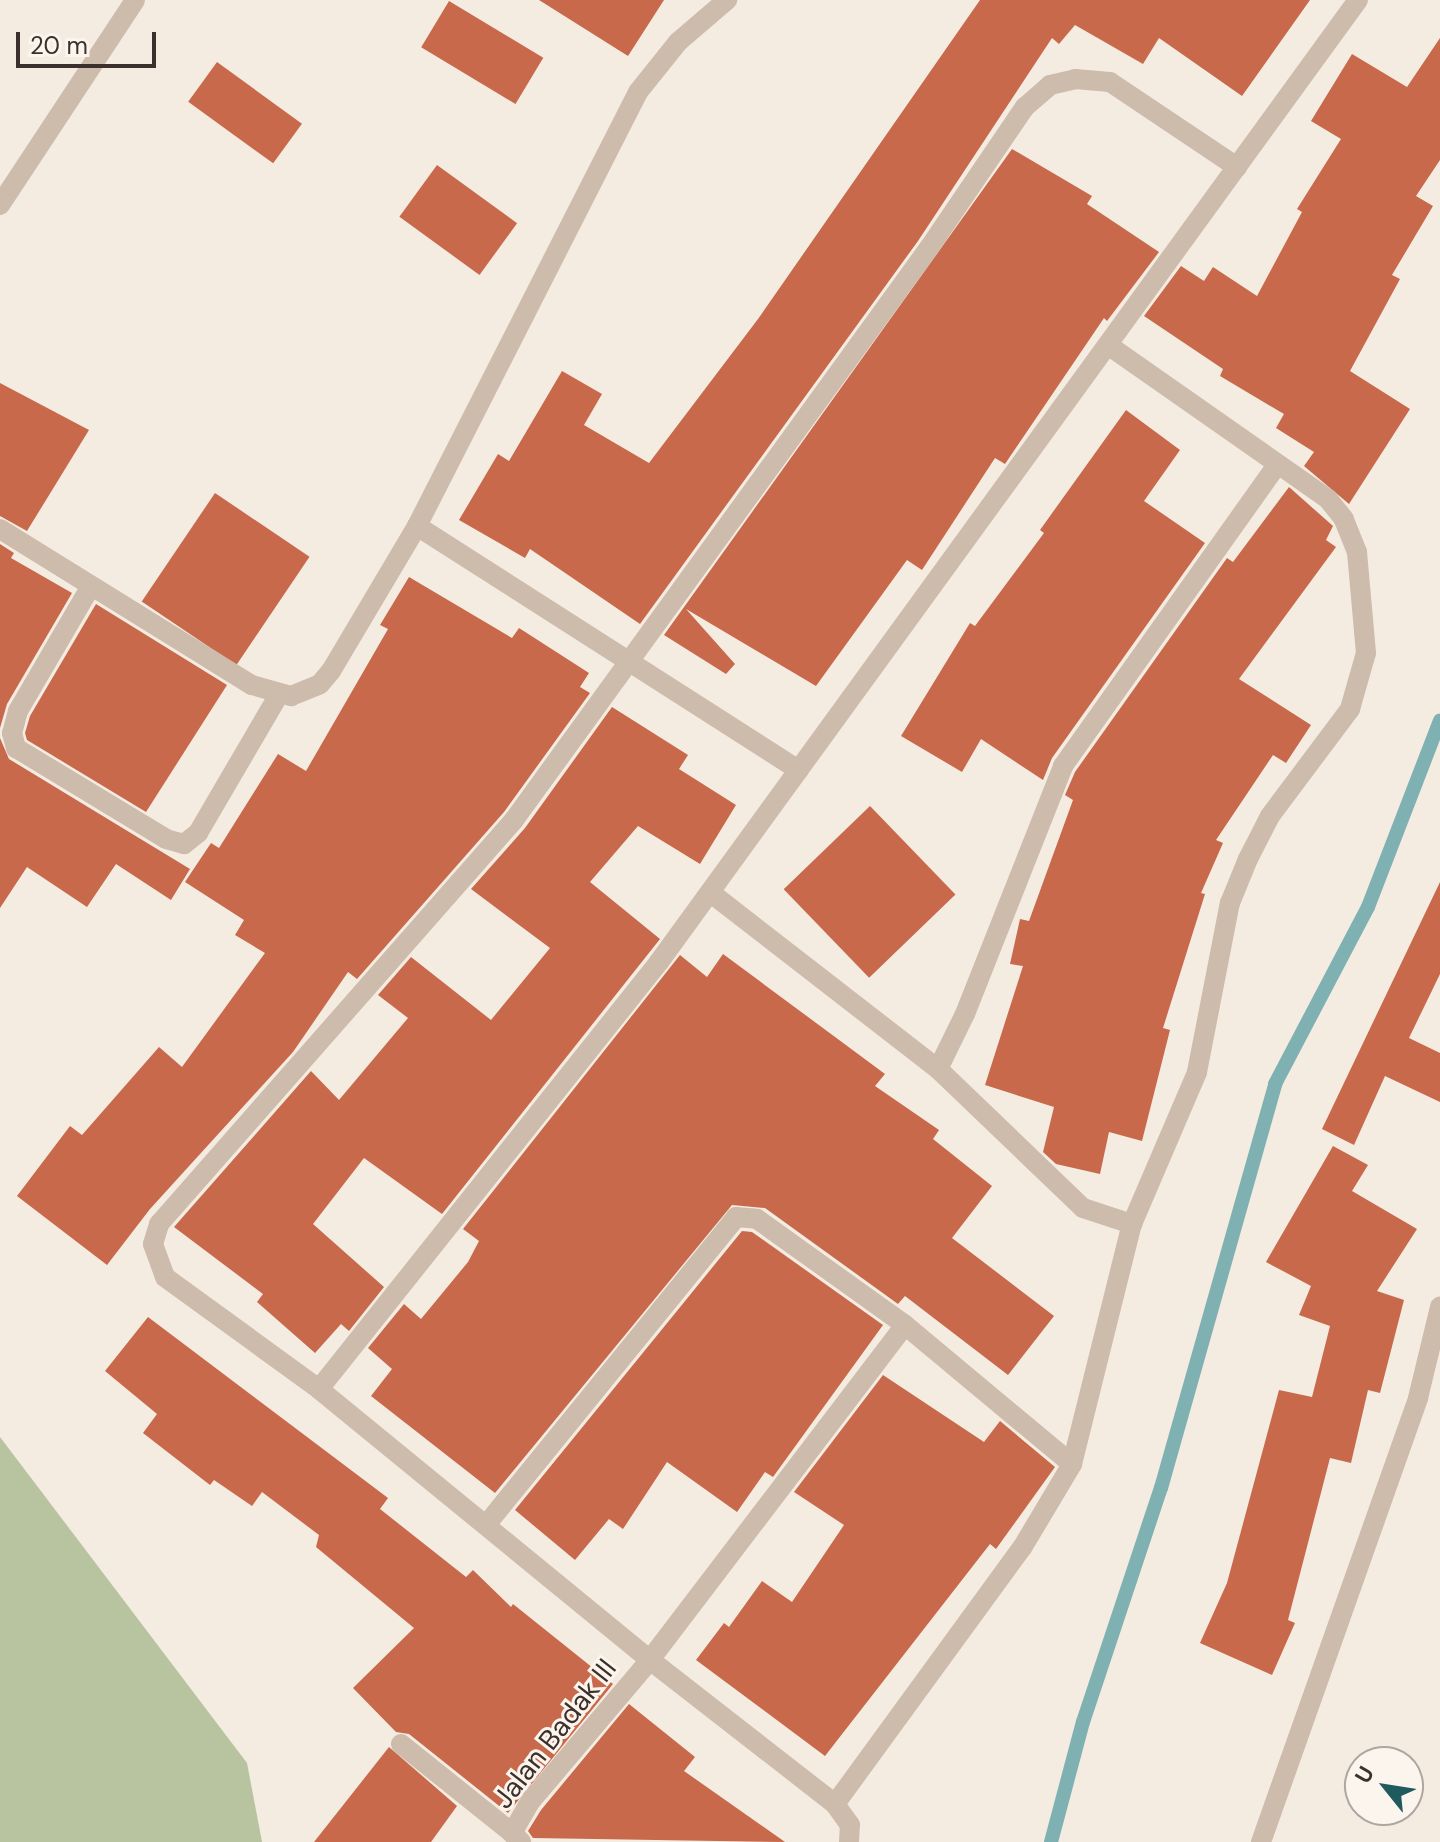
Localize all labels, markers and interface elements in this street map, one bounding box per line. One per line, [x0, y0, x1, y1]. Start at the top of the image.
scale bar [20, 16, 160, 66]
text: 20 m [30, 30, 88, 61]
street label: Jalan Badak III [486, 1653, 624, 1815]
north arrow [1344, 1746, 1424, 1826]
text: U [1348, 1761, 1381, 1789]

